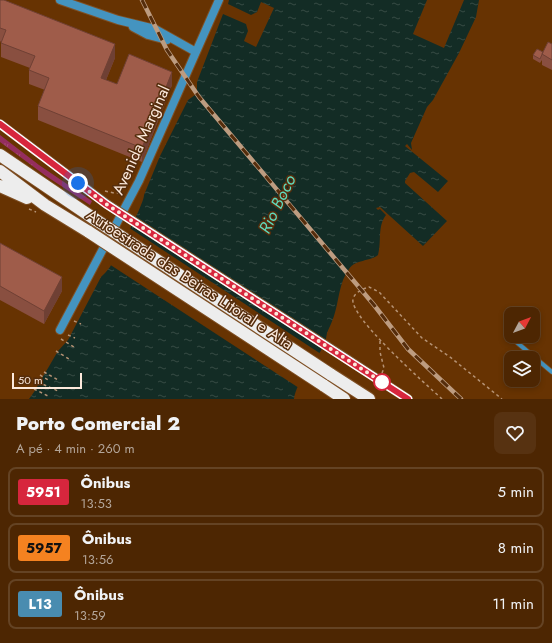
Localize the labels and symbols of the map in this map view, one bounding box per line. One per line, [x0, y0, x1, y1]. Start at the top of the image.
street label: Avenida Marginal [107, 81, 175, 199]
water label: Rio Boco [252, 171, 302, 237]
your location [68, 173, 88, 193]
street label: Autoestrada das Beiras Litoral e Alta [82, 203, 298, 355]
north arrow [504, 307, 540, 343]
scale bar [12, 371, 82, 390]
unlabelled marker [373, 373, 391, 391]

